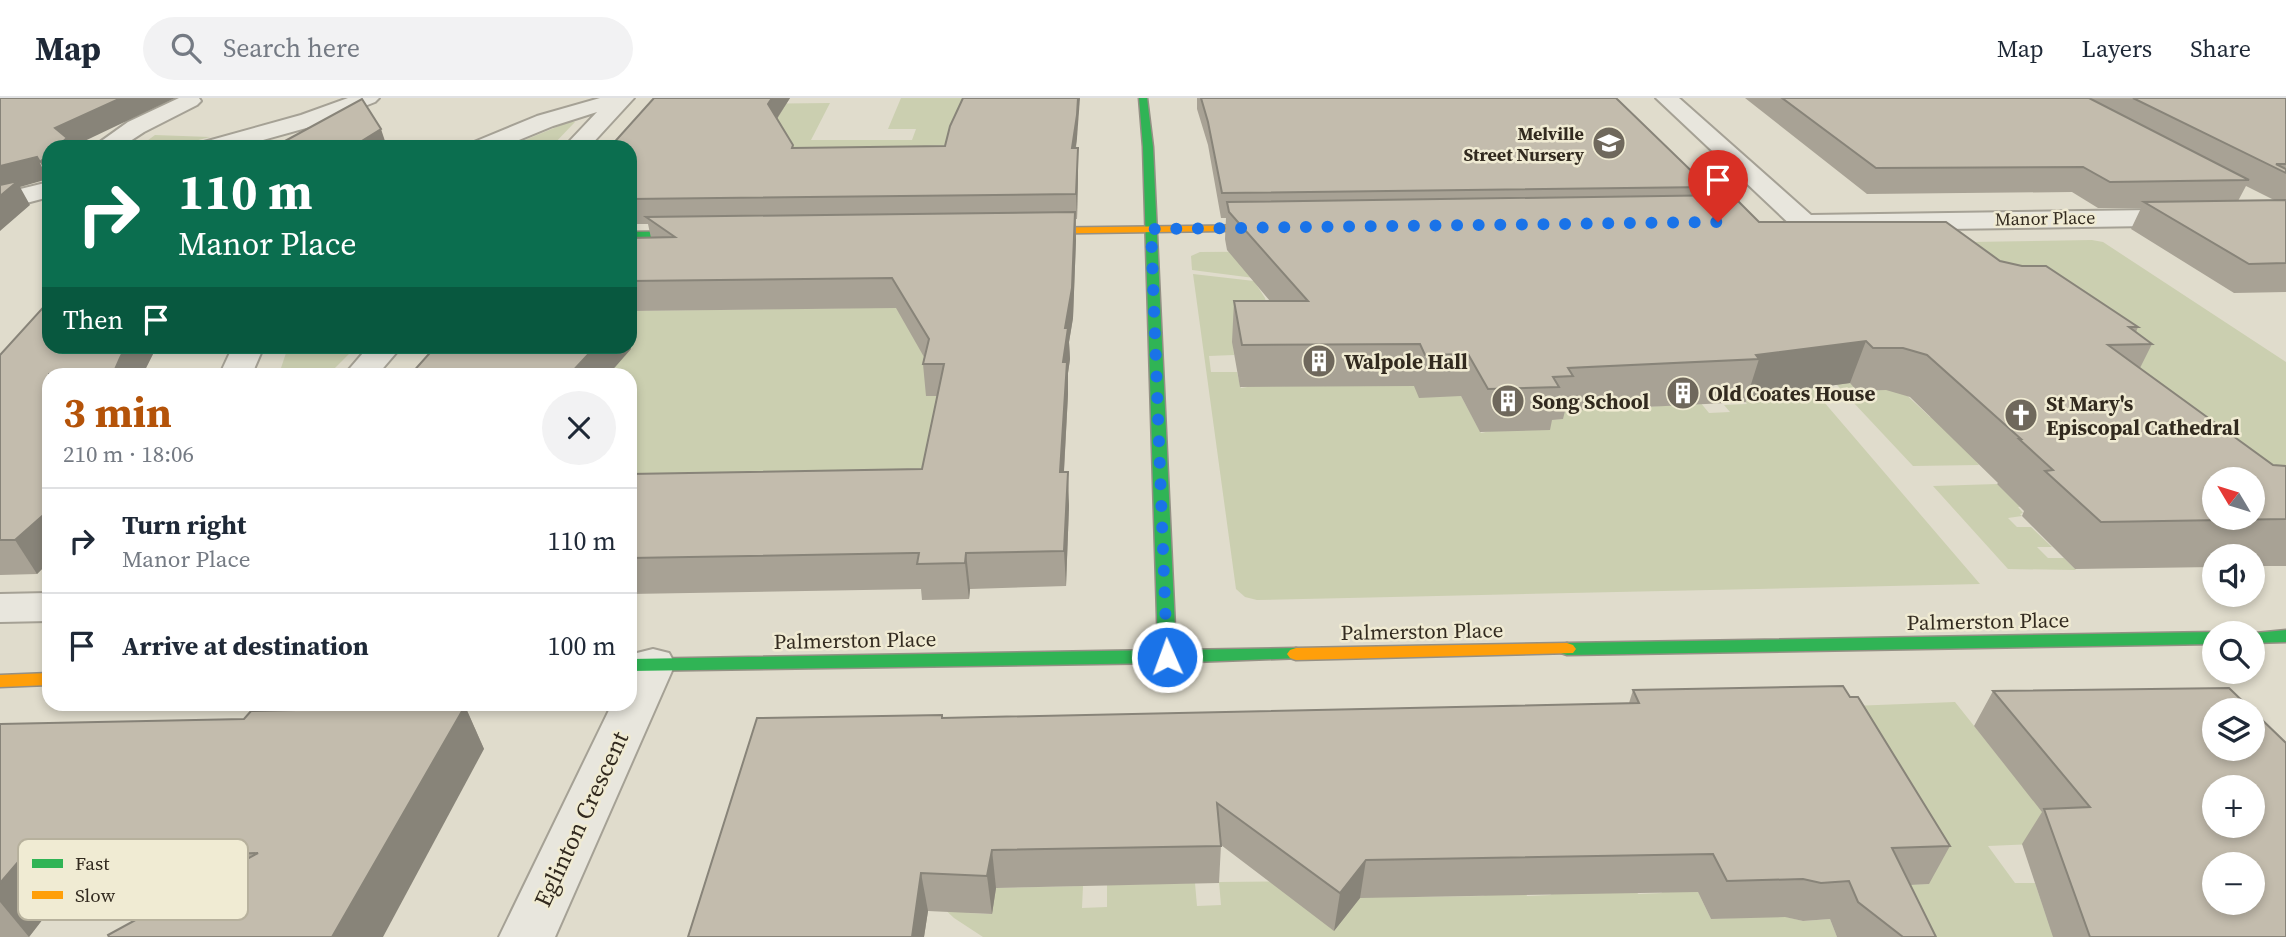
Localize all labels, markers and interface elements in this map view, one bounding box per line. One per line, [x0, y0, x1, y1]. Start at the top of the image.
search box [143, 17, 633, 80]
text: Map [35, 26, 101, 71]
icon: search [167, 29, 205, 67]
text: Search here [223, 30, 360, 66]
text: Map [1997, 32, 2044, 65]
text: Layers [2082, 32, 2152, 65]
text: Share [2190, 32, 2251, 65]
place label: Melville Street Nursery [1463, 121, 1584, 167]
school or university icon: Melville Street Nursery [1590, 124, 1628, 162]
pin [1688, 150, 1748, 222]
text: 110 m [178, 158, 313, 225]
icon: arrive [1699, 161, 1737, 199]
icon: right [63, 168, 154, 259]
street label: Manor Place [1995, 205, 2095, 231]
text: Manor Place [178, 222, 357, 266]
icon: arrive [137, 301, 175, 339]
text: Then [63, 302, 123, 338]
building icon: Walpole Hall [1300, 342, 1338, 380]
place label: Walpole Hall [1344, 347, 1468, 376]
building icon: Old Coates House [1664, 374, 1702, 412]
place label: Old Coates House [1708, 379, 1875, 408]
building icon: Song School [1489, 382, 1527, 420]
text: 3 min [63, 383, 172, 441]
place label: Song School [1532, 387, 1649, 416]
place label: St Mary's Episcopal Cathedral [2046, 389, 2240, 442]
button: close [542, 391, 616, 465]
church icon: St Mary's Episcopal Cathedral [2002, 396, 2040, 434]
text: 210 m · 18:06 [63, 438, 194, 470]
north arrow [2202, 467, 2264, 530]
map controls [2202, 467, 2265, 915]
text: Turn right [122, 507, 246, 543]
icon: right [63, 522, 101, 560]
text: 110 m [548, 523, 616, 559]
text: Manor Place [122, 543, 250, 575]
button: sound [2202, 544, 2265, 607]
street label: Palmerston Place [1906, 605, 2070, 637]
street label: Palmerston Place [1340, 615, 1504, 647]
position arrow [1130, 620, 1204, 694]
button: search [2202, 621, 2265, 684]
street label: Palmerston Place [773, 624, 937, 656]
icon: arrive [63, 627, 101, 665]
text: Arrive at destination [122, 628, 369, 664]
text: 100 m [548, 628, 616, 664]
button: layers [2202, 698, 2265, 761]
street label: Eglinton Crescent [526, 726, 636, 912]
button: + [2202, 775, 2265, 838]
legend [18, 839, 248, 920]
text: Fast [75, 850, 110, 876]
button: − [2202, 852, 2265, 915]
text: Slow [75, 882, 116, 908]

